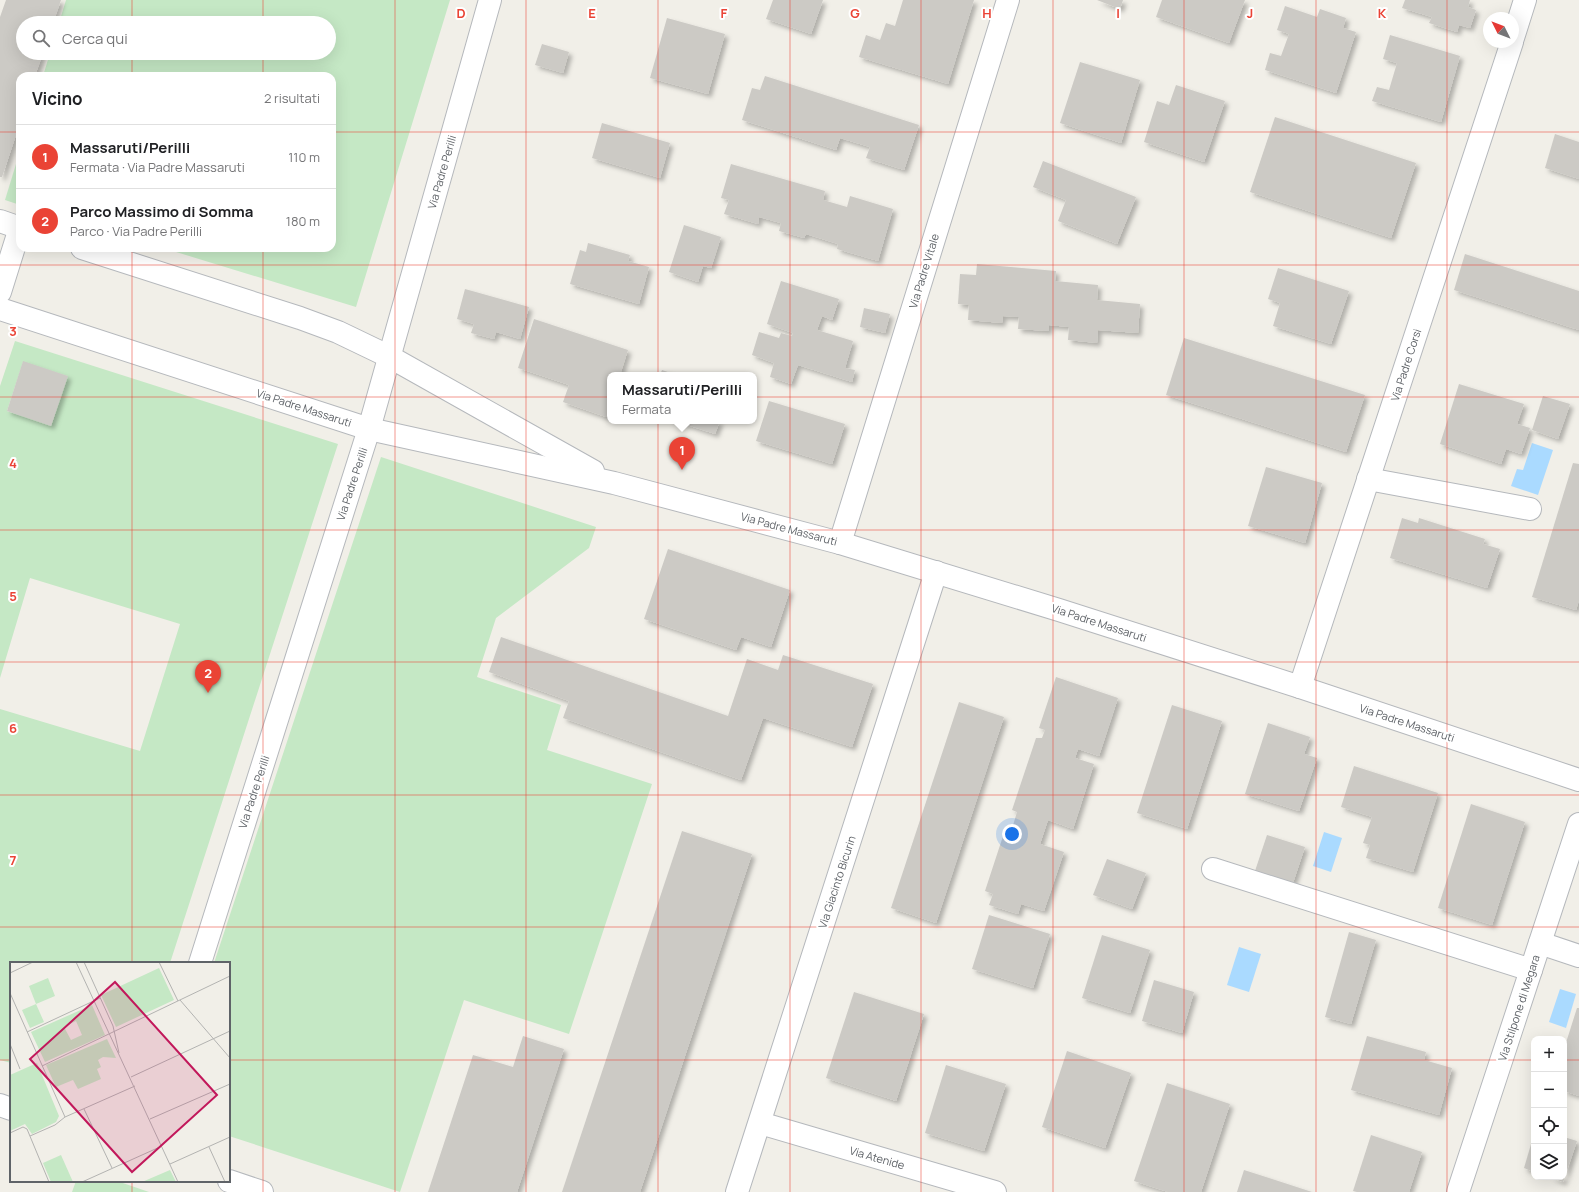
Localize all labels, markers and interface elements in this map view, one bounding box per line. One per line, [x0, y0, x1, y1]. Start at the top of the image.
text: D [456, 4, 466, 22]
text: E [588, 4, 596, 22]
text: F [721, 4, 728, 22]
text: G [850, 4, 860, 22]
text: H [982, 4, 992, 22]
text: I [1116, 4, 1120, 22]
text: J [1247, 4, 1253, 22]
text: K [1378, 4, 1387, 22]
north arrow [1483, 12, 1519, 48]
search box [16, 16, 336, 60]
icon: search [30, 27, 52, 49]
text: Cerca qui [62, 28, 128, 49]
text: Vicino [32, 87, 83, 110]
text: 2 risultati [264, 89, 320, 107]
street label: Via Padre Perilli [424, 133, 459, 210]
text: Massaruti/Perilli [70, 137, 190, 158]
text: 1 [42, 148, 48, 166]
text: 110 m [288, 148, 320, 166]
text: Fermata · Via Padre Massaruti [70, 158, 245, 176]
text: Parco Massimo di Somma [70, 201, 253, 222]
text: 2 [41, 212, 49, 230]
text: 180 m [286, 212, 320, 230]
text: Parco · Via Padre Perilli [70, 222, 202, 240]
street label: Via Padre Vitale [905, 231, 942, 310]
text: 3 [9, 322, 17, 340]
street label: Via Padre Corsi [1387, 327, 1424, 403]
popup [607, 372, 757, 424]
text: Massaruti/Perilli [622, 379, 742, 400]
street label: Via Padre Massaruti [255, 385, 354, 430]
text: Fermata [622, 400, 671, 418]
pin: 1 [669, 437, 695, 470]
street label: Via Padre Perilli [333, 445, 370, 522]
text: 4 [9, 454, 17, 472]
street label: Via Padre Massaruti [739, 508, 839, 549]
text: 5 [9, 587, 17, 605]
street label: Via Padre Massaruti [1050, 600, 1149, 645]
pin: 2 [195, 660, 221, 693]
street label: Via Padre Massaruti [1358, 700, 1457, 745]
text: 6 [9, 719, 17, 737]
street label: Via Padre Perilli [235, 753, 272, 830]
your location [1002, 824, 1022, 844]
street label: Via Giacinto Bicurin [814, 834, 859, 930]
text: 7 [10, 851, 17, 869]
street label: Via Stilpone di Megara [1494, 953, 1543, 1063]
inset map [10, 962, 230, 1182]
map controls [1531, 1036, 1567, 1180]
button: + [1531, 1036, 1567, 1072]
button: − [1531, 1072, 1567, 1108]
button: locate [1531, 1108, 1567, 1144]
street label: Via Atenide [848, 1143, 907, 1173]
button: layers [1531, 1144, 1567, 1180]

